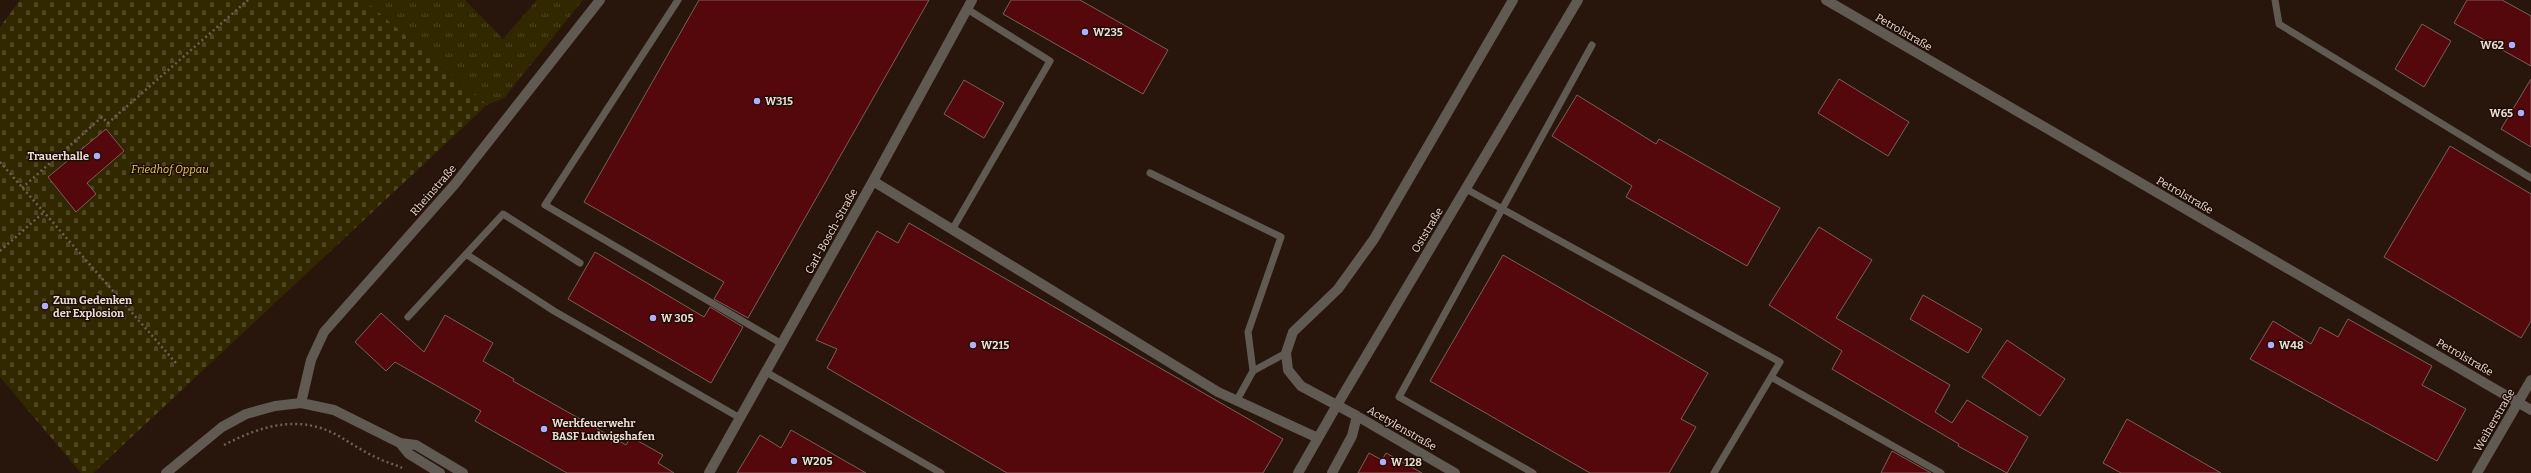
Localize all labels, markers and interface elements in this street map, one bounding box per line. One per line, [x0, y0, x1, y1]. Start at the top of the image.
street label: Petrolstraße [1873, 11, 1934, 54]
place label: W235 [1093, 26, 1123, 39]
marker: W235 [1080, 27, 1090, 37]
place label: W62 [2480, 39, 2504, 52]
marker: W62 [2507, 40, 2517, 50]
place label: W315 [765, 95, 793, 108]
marker: W315 [752, 96, 762, 106]
place label: W65 [2489, 107, 2513, 120]
marker: W65 [2516, 108, 2526, 118]
place label: Trauerhalle [27, 150, 89, 163]
marker: Trauerhalle [92, 151, 102, 161]
street label: Rheinstraße [408, 162, 459, 218]
park label: Friedhof Oppau [131, 163, 209, 176]
street label: Petrolstraße [2154, 174, 2215, 217]
street label: Carl-Bosch-Straße [803, 186, 860, 276]
street label: Oststraße [1409, 205, 1446, 255]
place label: Zum Gedenken der Explosion [53, 294, 132, 320]
marker: Zum Gedenken der Explosion [40, 301, 50, 311]
place label: W 305 [661, 312, 694, 325]
marker: W 305 [648, 313, 658, 323]
street label: Petrolstraße [2434, 336, 2495, 379]
place label: W215 [981, 339, 1009, 352]
place label: W48 [2279, 339, 2304, 352]
marker: W215 [968, 340, 978, 350]
marker: W48 [2266, 340, 2276, 350]
street label: Weiherstraße [2471, 387, 2518, 454]
street label: Acetylenstraße [1365, 403, 1439, 453]
place label: Werkfeuerwehr BASF Ludwigshafen [552, 417, 655, 443]
marker: Werkfeuerwehr BASF Ludwigshafen [539, 424, 549, 434]
place label: W205 [802, 455, 832, 468]
marker: W205 [789, 456, 799, 466]
place label: W 128 [1391, 456, 1422, 469]
marker: W 128 [1378, 457, 1388, 467]

